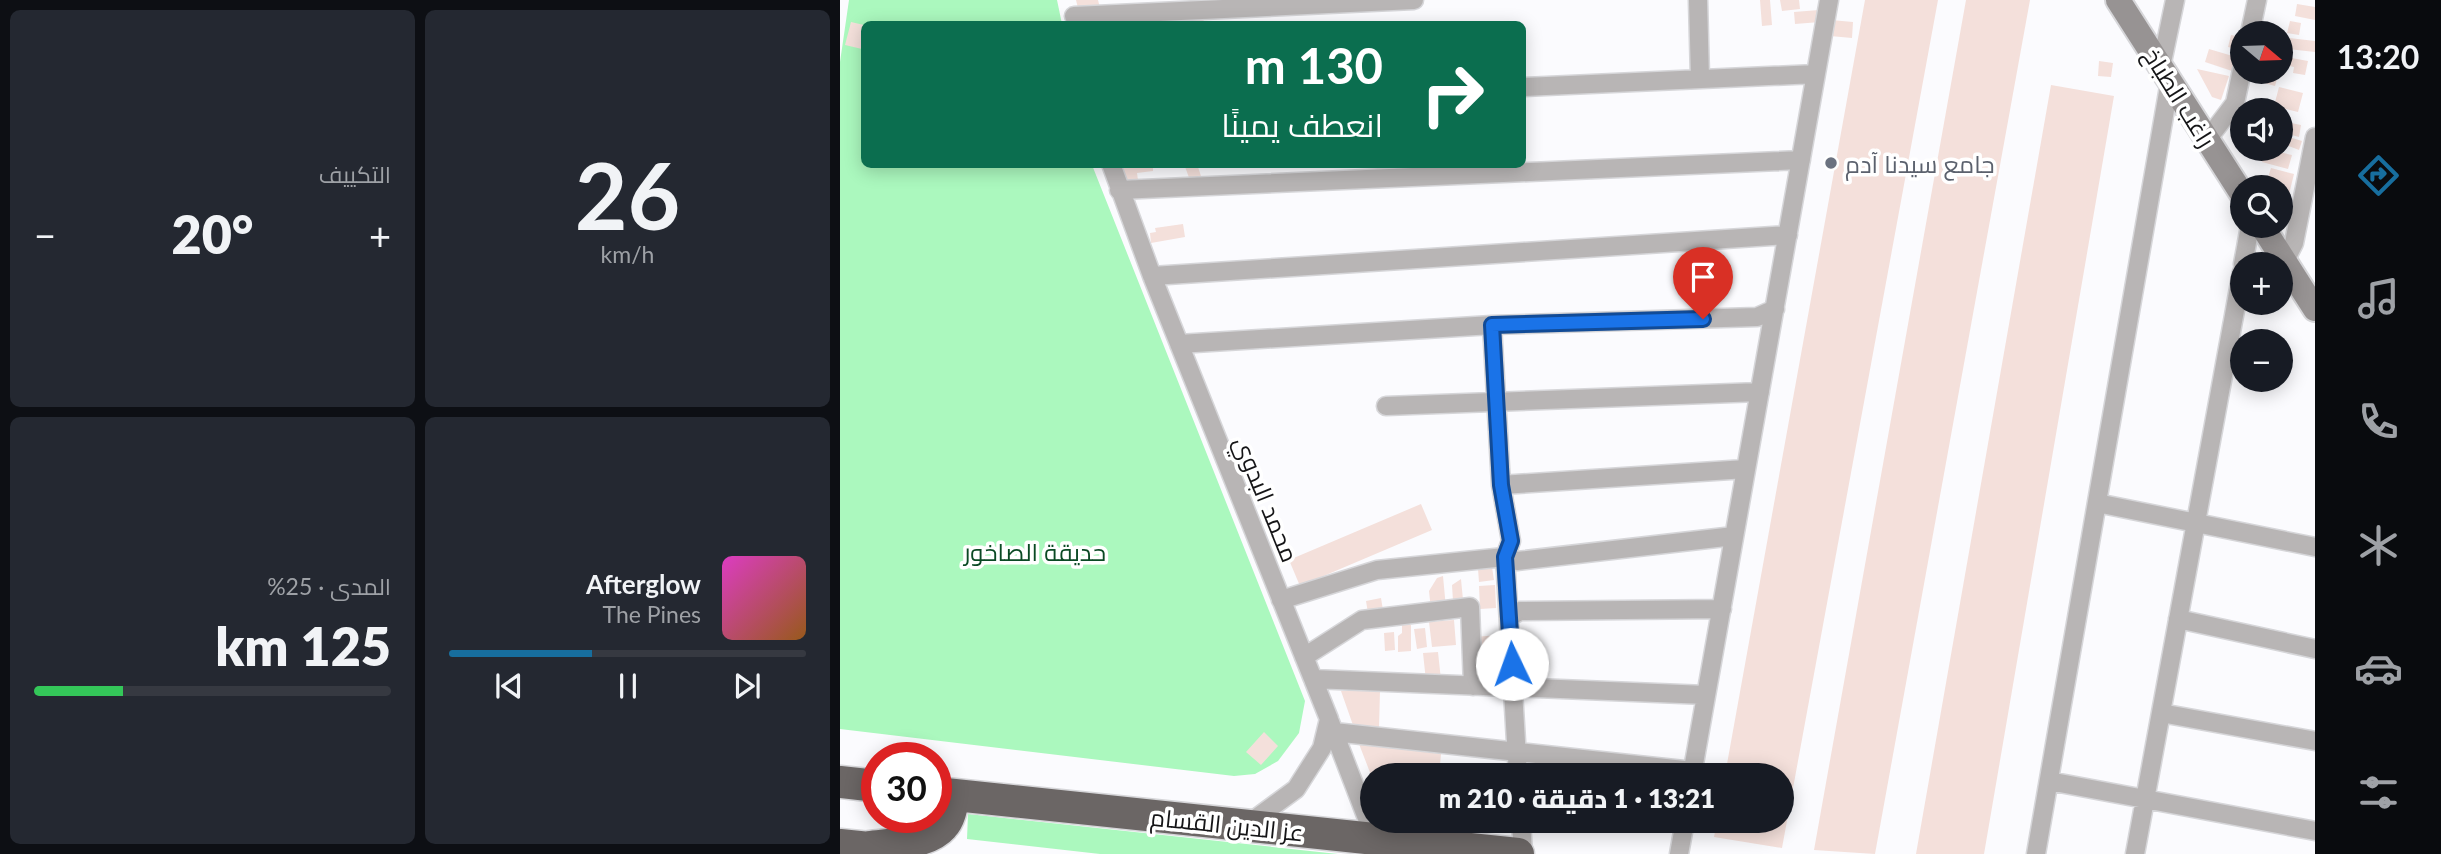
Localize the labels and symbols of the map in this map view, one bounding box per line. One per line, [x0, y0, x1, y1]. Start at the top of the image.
north arrow [2230, 21, 2292, 84]
street label: راغب الطباخ [2136, 42, 2222, 154]
place label: جامع سيدنا آدم [1845, 149, 1995, 181]
marker: جامع سيدنا آدم [1823, 155, 1839, 171]
pin [1673, 247, 1733, 319]
street label: محمد البدوي [1224, 432, 1305, 568]
park label: حديقة الصاخور [962, 537, 1106, 566]
position arrow [1475, 627, 1549, 701]
speed limit sign: 30 [861, 742, 952, 833]
street label: عز الدين القسام [1149, 802, 1305, 849]

